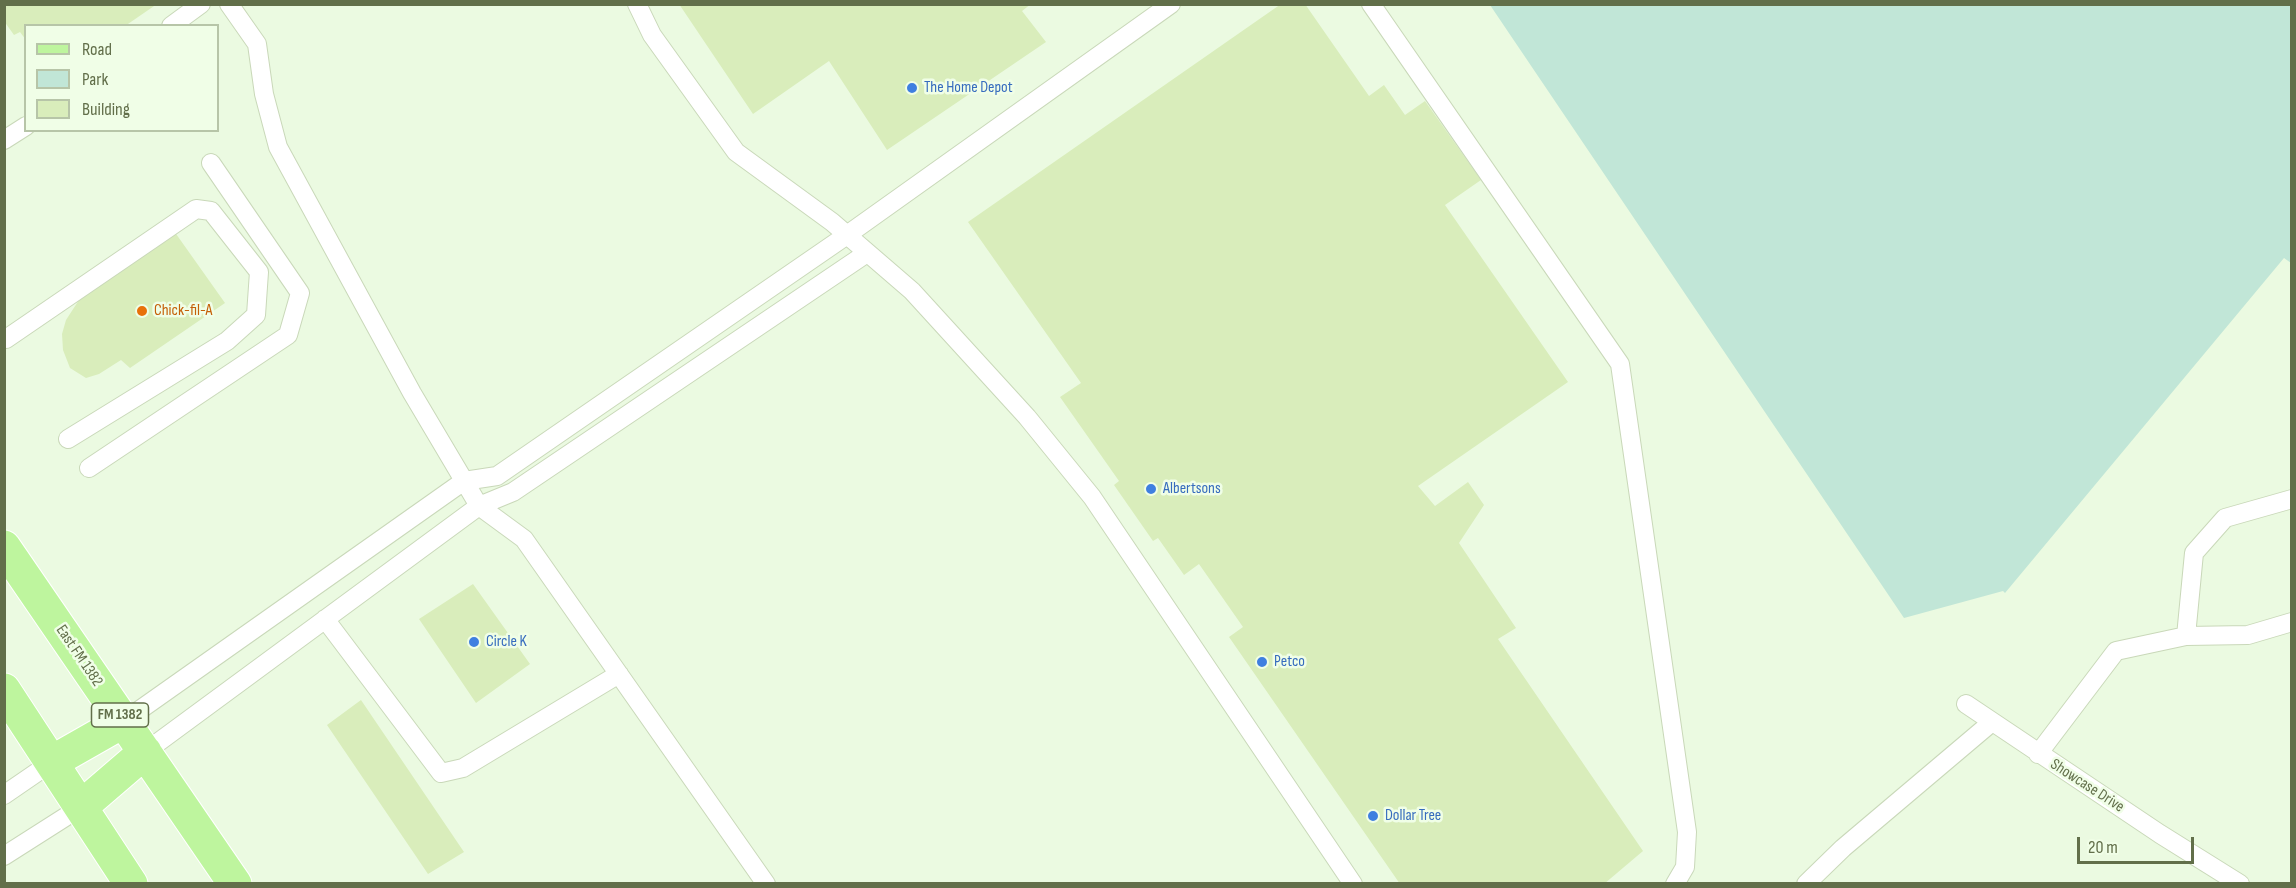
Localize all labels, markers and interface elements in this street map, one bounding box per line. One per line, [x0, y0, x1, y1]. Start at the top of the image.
legend [24, 24, 219, 132]
text: Road [82, 39, 112, 60]
text: Park [82, 69, 108, 90]
place label: The Home Depot [924, 78, 1013, 98]
marker: The Home Depot [905, 81, 919, 95]
text: Building [82, 99, 130, 120]
place label: Chick-fil-A [154, 301, 212, 321]
marker: Chick-fil-A [135, 304, 149, 318]
place label: Albertsons [1163, 479, 1221, 499]
marker: Albertsons [1144, 482, 1158, 496]
street label: East FM 1382 [51, 622, 107, 690]
place label: Circle K [486, 632, 527, 652]
marker: Circle K [467, 635, 481, 649]
place label: Petco [1274, 652, 1305, 672]
marker: Petco [1255, 655, 1269, 669]
road number: FM 1382 [92, 703, 148, 727]
street label: Showcase Drive [2046, 755, 2128, 817]
place label: Dollar Tree [1385, 806, 1441, 826]
marker: Dollar Tree [1366, 809, 1380, 823]
scale bar [2080, 825, 2197, 863]
text: 20 m [2088, 837, 2118, 858]

